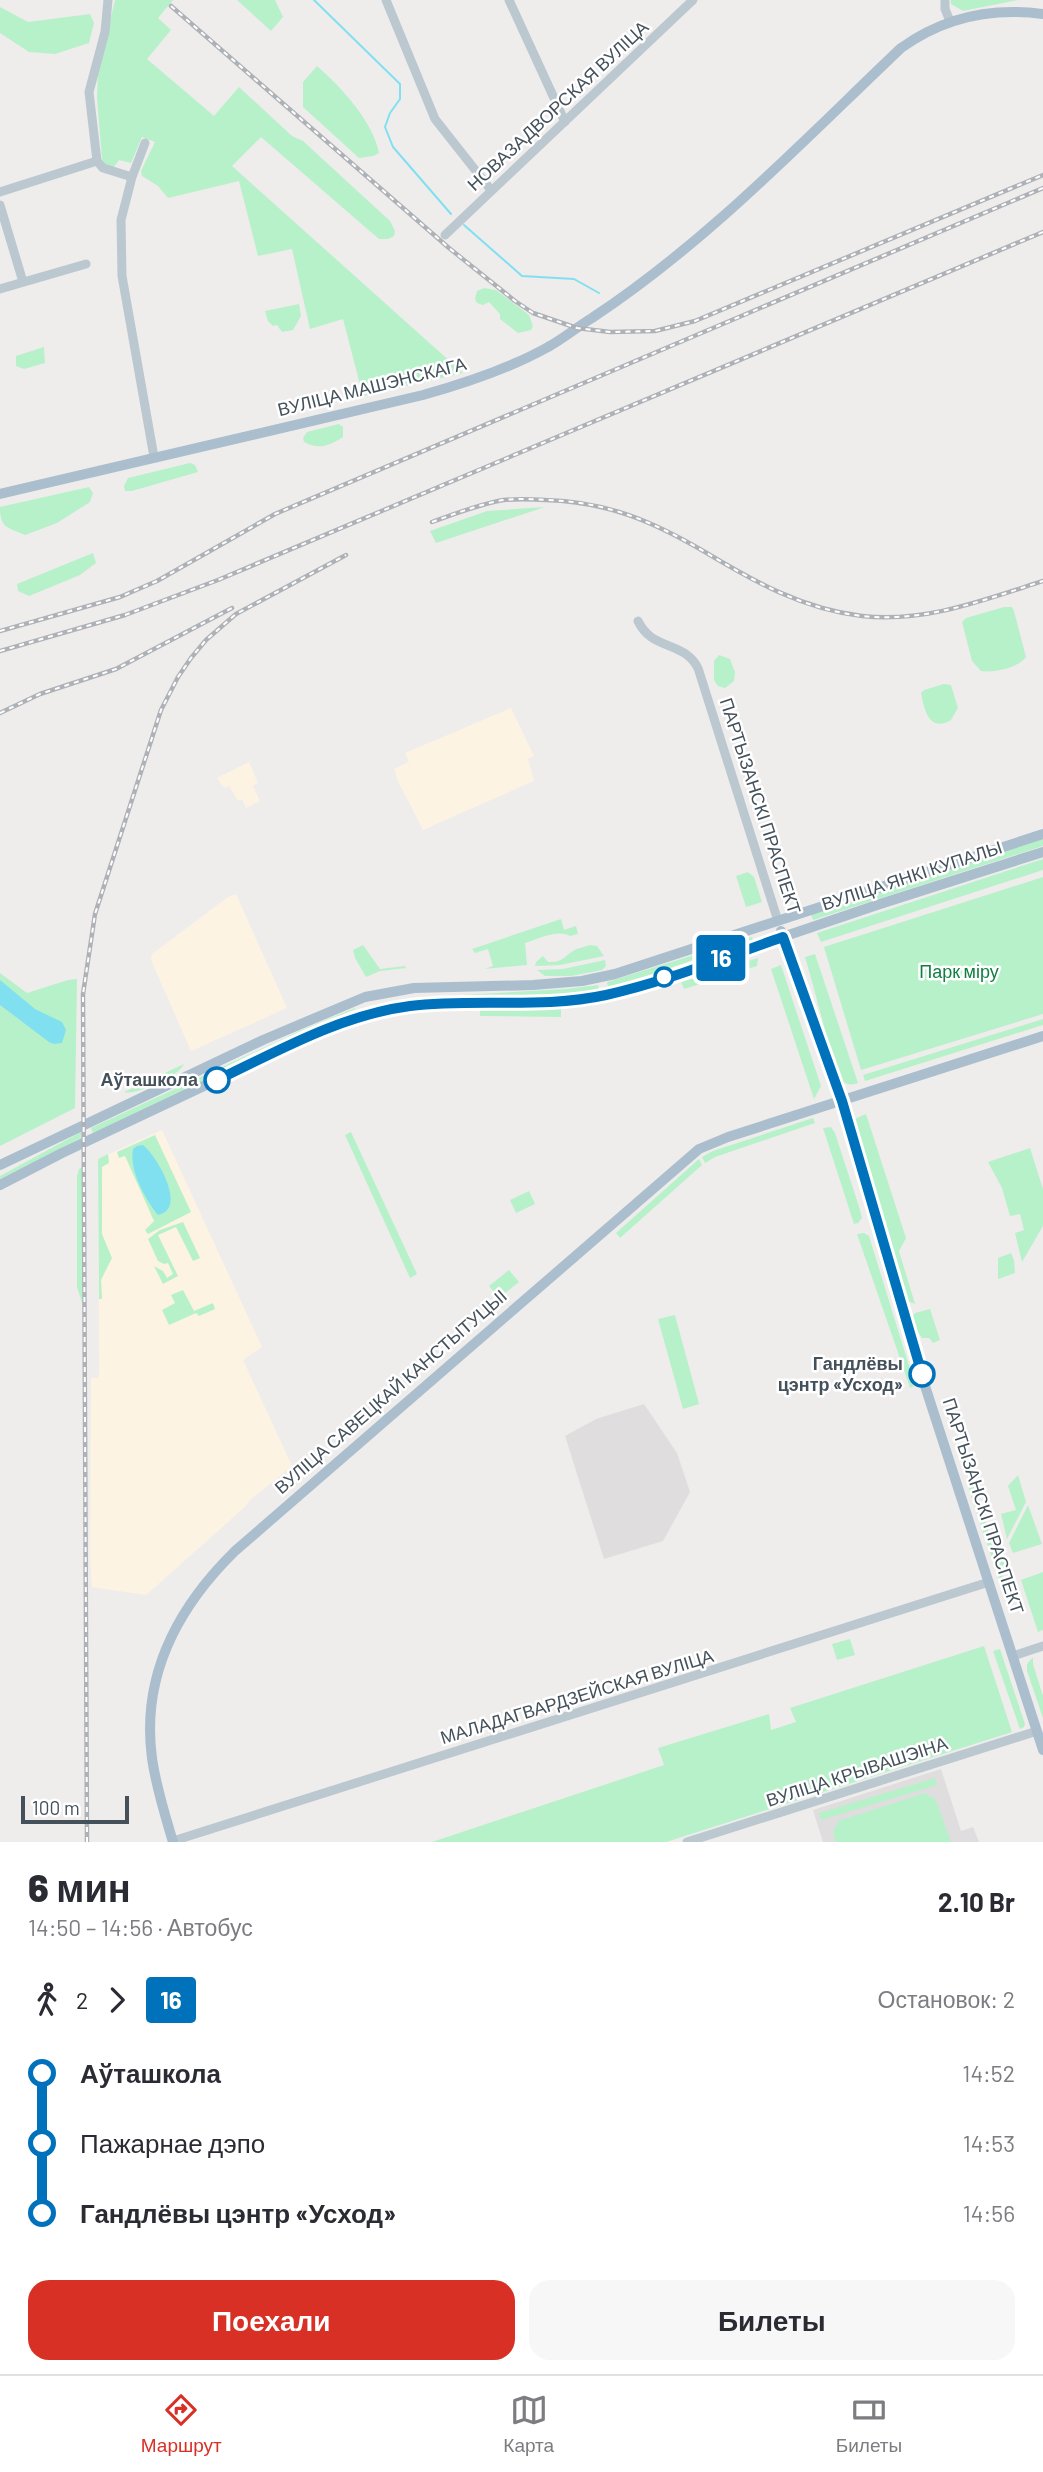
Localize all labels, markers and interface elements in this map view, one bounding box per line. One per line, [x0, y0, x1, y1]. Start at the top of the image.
street label: НОВАЗАДВОРСКАЯ ВУЛІЦА [462, 16, 652, 195]
street label: ВУЛІЦА МАШЭНСКАГА [275, 352, 468, 420]
street label: ПАРТЫЗАНСКІ ПРАСПЕКТ [716, 695, 806, 916]
street label: ВУЛІЦА ЯНКІ КУПАЛЫ [819, 835, 1005, 915]
line badge: 16 [690, 935, 752, 981]
text: 16 [710, 943, 732, 972]
park label: Парк міру [919, 960, 999, 982]
unlabelled marker [654, 967, 674, 987]
marker: Аўташкола [204, 1067, 230, 1093]
place label: Аўташкола [100, 1068, 199, 1090]
street label: ВУЛІЦА САВЕЦКАЙ КАНСТЫТУЦЫІ [270, 1284, 511, 1498]
place label: Гандлёвы цэнтр «Усход» [778, 1352, 903, 1395]
marker: Гандлёвы цэнтр «Усход» [909, 1361, 935, 1387]
street label: ПАРТЫЗАНСКІ ПРАСПЕКТ [939, 1395, 1029, 1616]
street label: МАЛАДАГВАРДЗЕЙСКАЯ ВУЛІЦА [437, 1644, 716, 1748]
street label: ВУЛІЦА КРЫВАШЭІНА [763, 1731, 950, 1811]
scale bar [21, 1793, 130, 1825]
text: 100 m [32, 1796, 80, 1819]
text: 6 мин [28, 1864, 131, 1910]
text: 2.10 Br [938, 1886, 1015, 1917]
text: 14:50 – 14:56 · Автобус [28, 1913, 253, 1941]
icon: walk [28, 1981, 66, 2019]
icon: forward [98, 1981, 136, 2019]
text: 16 [160, 1985, 182, 2014]
text: Остановок: 2 [878, 1985, 1015, 2013]
text: 2 [76, 1986, 88, 2014]
text: Аўташкола [80, 2057, 221, 2088]
text: 14:52 [962, 2059, 1015, 2087]
text: Пажарнае дэпо [80, 2127, 265, 2158]
text: 14:53 [963, 2129, 1015, 2157]
text: Гандлёвы цэнтр «Усход» [80, 2197, 396, 2228]
text: 14:56 [963, 2199, 1015, 2227]
button: Поехали [28, 2280, 515, 2360]
button: Билеты [529, 2280, 1015, 2360]
tab: Маршрут [141, 2391, 222, 2457]
tab: Карта [503, 2391, 554, 2457]
tab: Билеты [836, 2391, 902, 2457]

